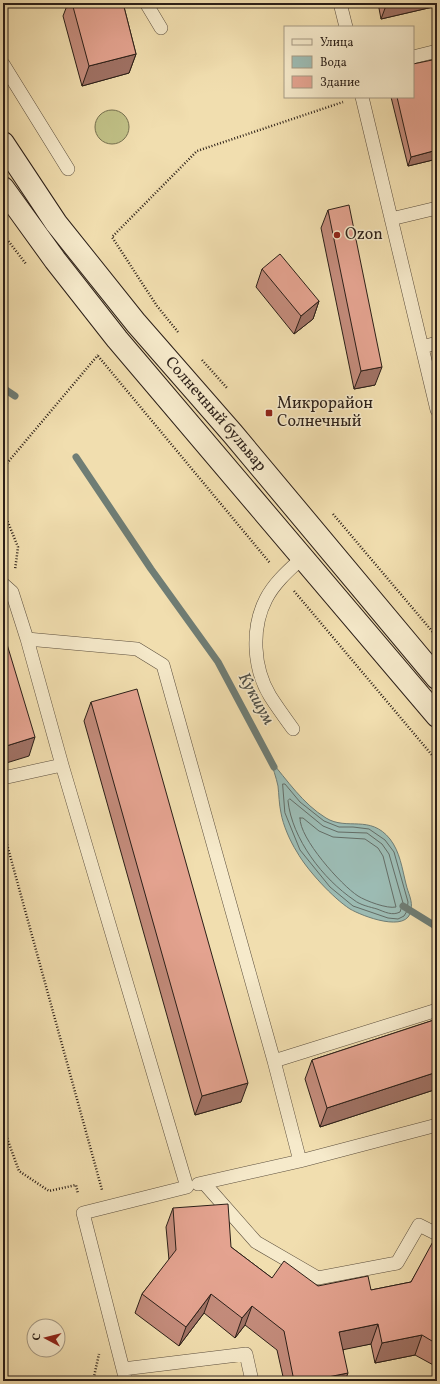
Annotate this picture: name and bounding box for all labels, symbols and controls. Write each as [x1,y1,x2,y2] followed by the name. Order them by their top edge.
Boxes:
[284,26,414,98] legend
[320,35,353,51] text: Улица
[320,55,347,71] text: Вода
[320,75,360,91] text: Здание
[345,224,383,246] place label: Ozon
[332,230,342,240] marker: Ozon
[159,352,271,477] street label: Солнечный бульвар
[277,393,373,433] place label: Микрорайон Солнечный
[264,408,274,418] marker: Микрорайон Солнечный
[232,668,280,730] water label: Кукшум
[26,1318,66,1358] north arrow
[30,1333,45,1341] text: С

